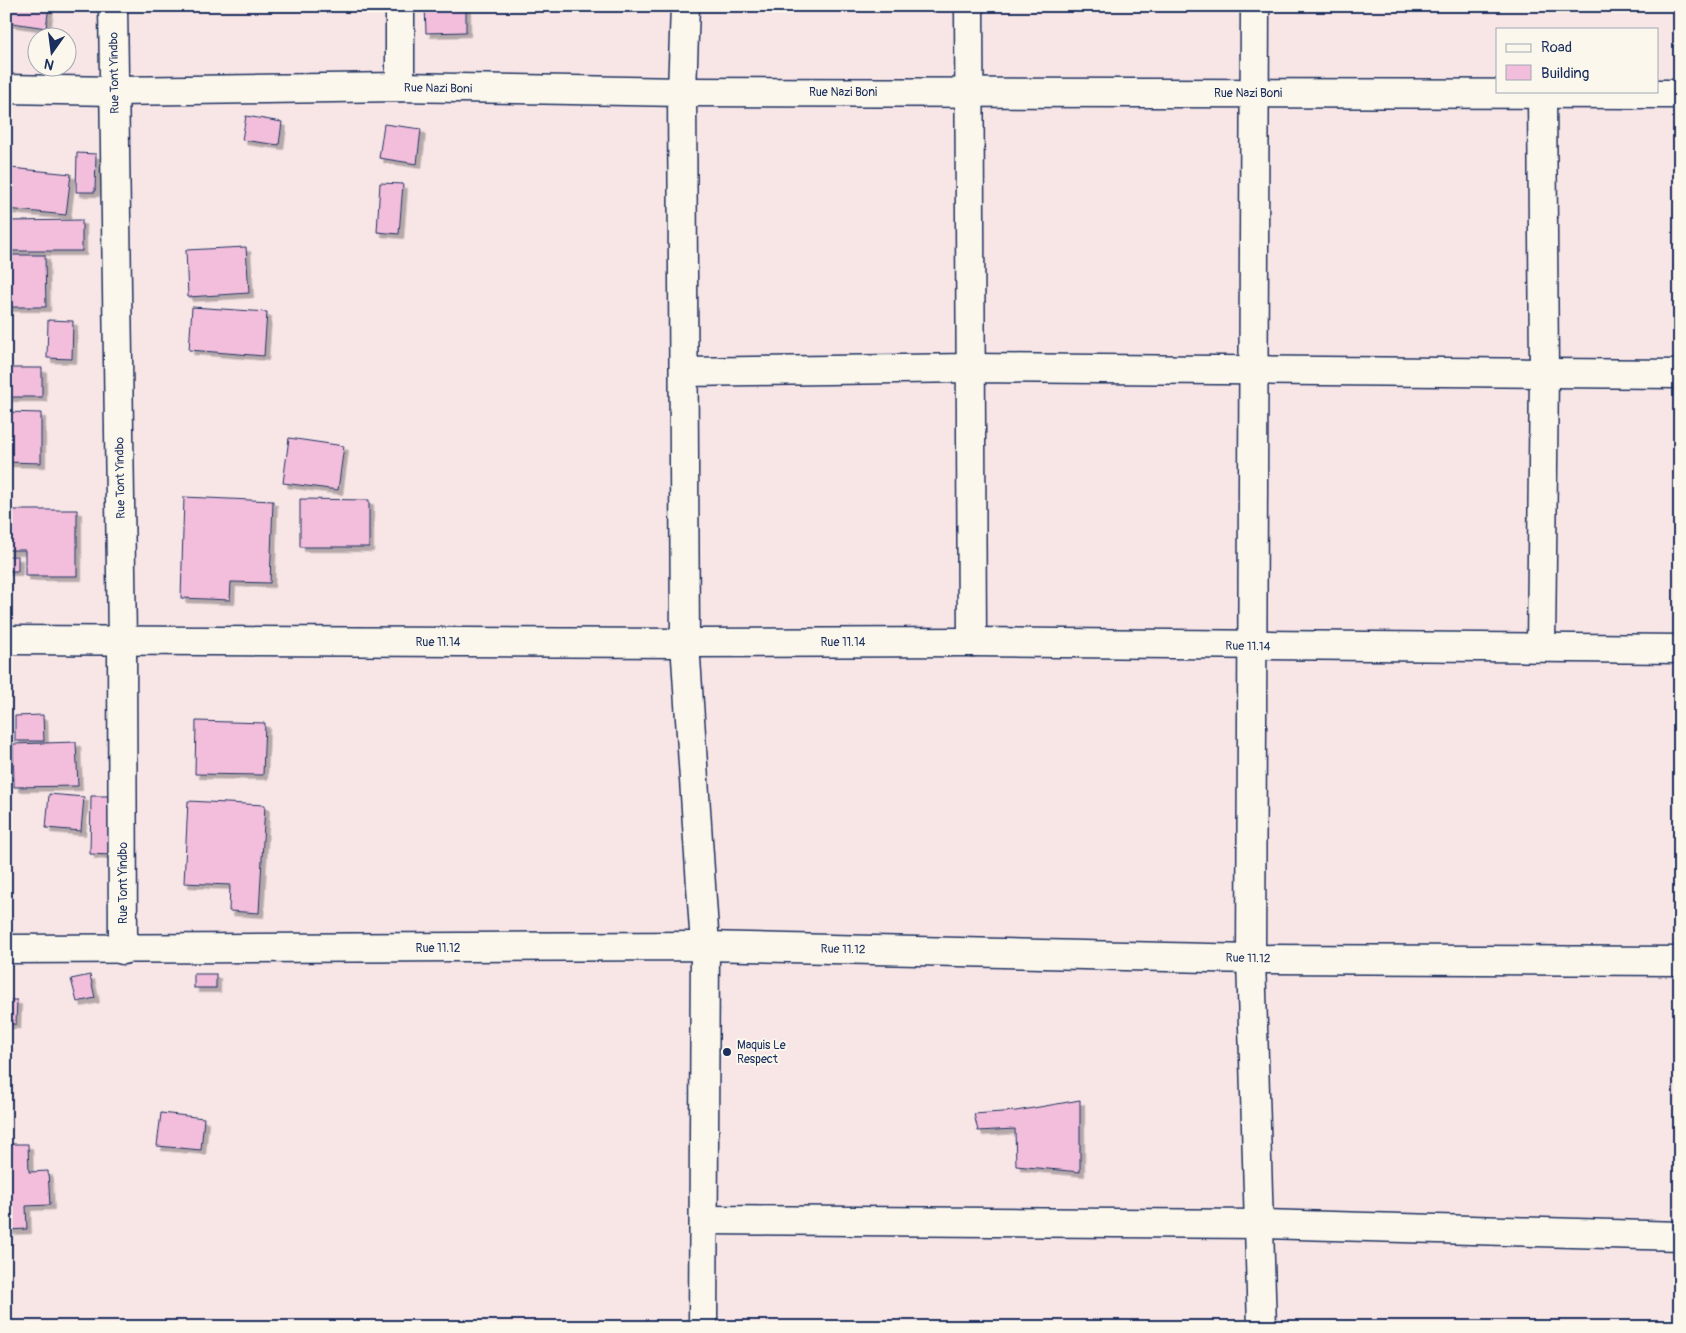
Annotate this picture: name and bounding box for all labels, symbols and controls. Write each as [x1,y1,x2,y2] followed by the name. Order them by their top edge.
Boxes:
[28,28,78,78] north arrow
[1496,28,1658,92] legend
[106,31,123,114] street label: Rue Tont Yindbo
[1541,38,1572,57] text: Road
[42,55,56,74] text: N
[1541,64,1589,83] text: Building
[404,80,472,97] street label: Rue Nazi Boni
[809,85,877,100] street label: Rue Nazi Boni
[1214,86,1282,101] street label: Rue Nazi Boni
[112,436,129,519] street label: Rue Tont Yindbo
[415,635,461,650] street label: Rue 11.14
[820,635,866,650] street label: Rue 11.14
[1225,639,1271,654] street label: Rue 11.14
[116,842,131,924] street label: Rue Tont Yindbo
[416,941,461,956] street label: Rue 11.12
[820,942,866,957] street label: Rue 11.12
[1225,951,1271,966] street label: Rue 11.12
[737,1038,786,1067] place label: Maquis Le Respect
[721,1046,733,1058] marker: Maquis Le Respect

